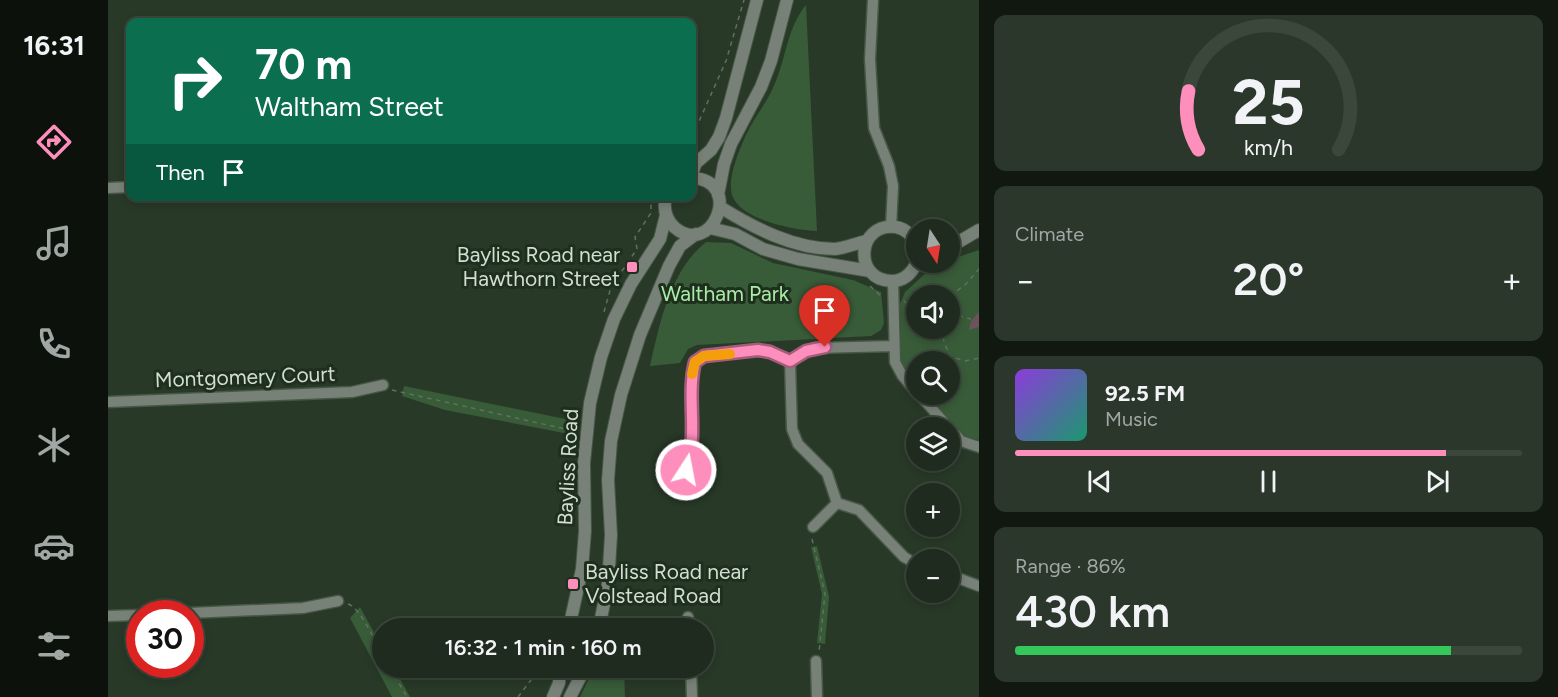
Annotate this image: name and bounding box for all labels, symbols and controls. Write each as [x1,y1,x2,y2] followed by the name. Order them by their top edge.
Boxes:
[23,29,85,62] text: 16:31
[255,39,352,90] text: 70 m
[156,42,234,120] icon: right
[1232,65,1305,140] text: 25
[255,90,444,123] text: Waltham Street
[33,121,75,163] icon: directions
[1244,135,1293,160] text: km/h
[217,156,250,189] icon: arrive
[156,159,205,186] text: Then
[906,219,960,273] north arrow
[906,219,960,603] map controls
[33,222,75,264] icon: music
[1015,222,1084,246] text: Climate
[457,242,620,291] place label: Bayliss Road near Hawthorn Street
[1233,252,1304,306] text: 20°
[625,260,639,274] marker: Bayliss Road near Hawthorn Street
[1015,261,1036,300] text: −
[1501,261,1522,300] text: +
[661,281,790,306] park label: Waltham Park
[799,285,850,347] pin
[906,285,960,339] button: sound
[808,294,841,327] icon: arrive
[33,323,75,365] icon: phone
[906,351,960,405] button: search
[154,361,336,392] street label: Montgomery Court
[1105,380,1185,407] text: 92.5 FM
[1105,407,1158,431] text: Music
[552,408,583,526] street label: Bayliss Road
[906,417,960,471] button: layers
[33,424,75,466] icon: climate
[654,438,718,502] position arrow
[1083,465,1116,498] icon: previous
[1252,465,1285,498] icon: pause
[1421,465,1454,498] icon: next
[906,483,960,537] button: +
[33,525,75,567] icon: car
[906,549,960,603] button: −
[1015,554,1126,578] text: Range · 86%
[585,559,748,608] place label: Bayliss Road near Volstead Road
[566,577,580,591] marker: Bayliss Road near Volstead Road
[1015,584,1170,638] text: 430 km
[126,600,204,678] speed limit sign: 30
[33,625,75,667] icon: filters
[444,634,642,661] text: 16:32 · 1 min · 160 m

